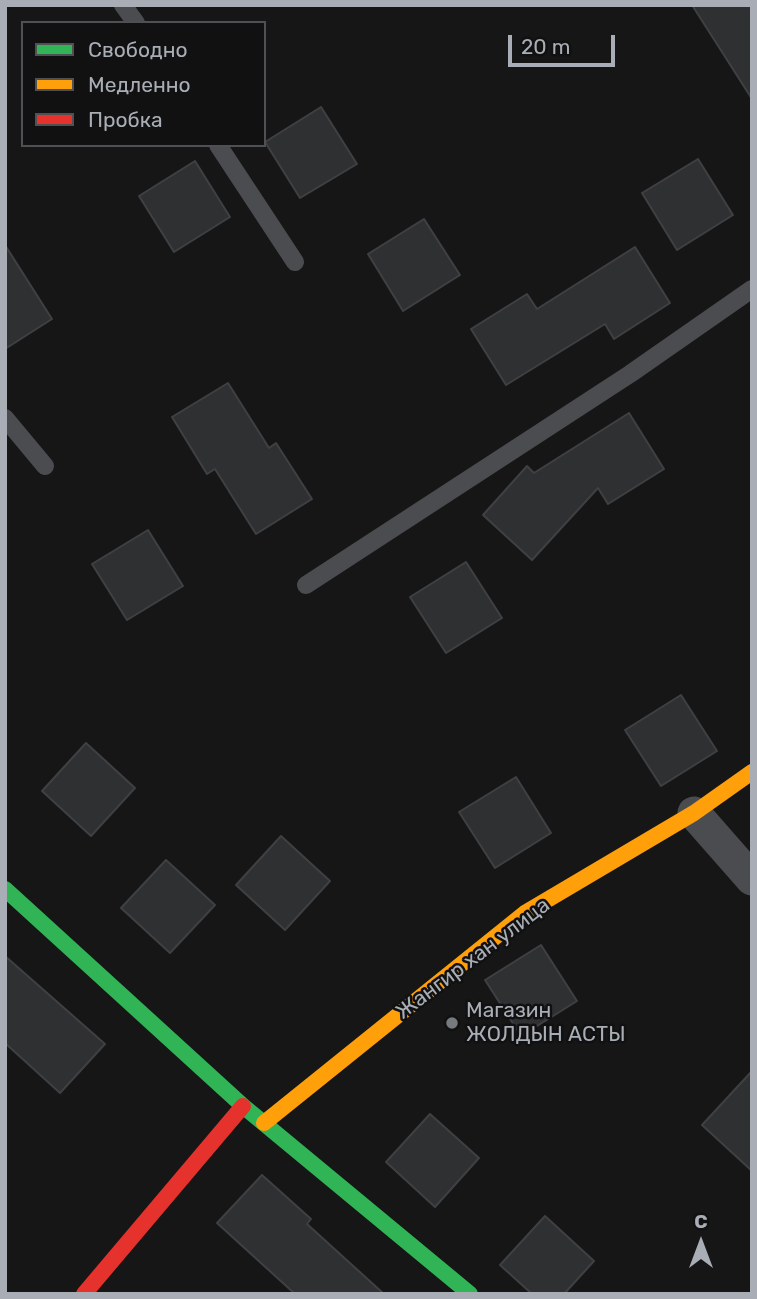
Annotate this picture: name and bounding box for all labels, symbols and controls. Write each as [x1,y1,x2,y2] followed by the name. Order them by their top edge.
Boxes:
[21,21,266,147] legend
[512,21,619,65] scale bar
[521,34,570,59] text: 20 m
[88,37,188,62] text: Свободно
[88,72,191,97] text: Медленно
[88,107,163,132] text: Пробка
[391,893,555,1025] street label: Жангир хан улица
[466,998,625,1048] place label: Магазин ЖОЛДЫН АСТЫ
[444,1015,460,1031] marker: Магазин ЖОЛДЫН АСТЫ
[666,1208,736,1278] north arrow
[694,1210,708,1233] text: С

